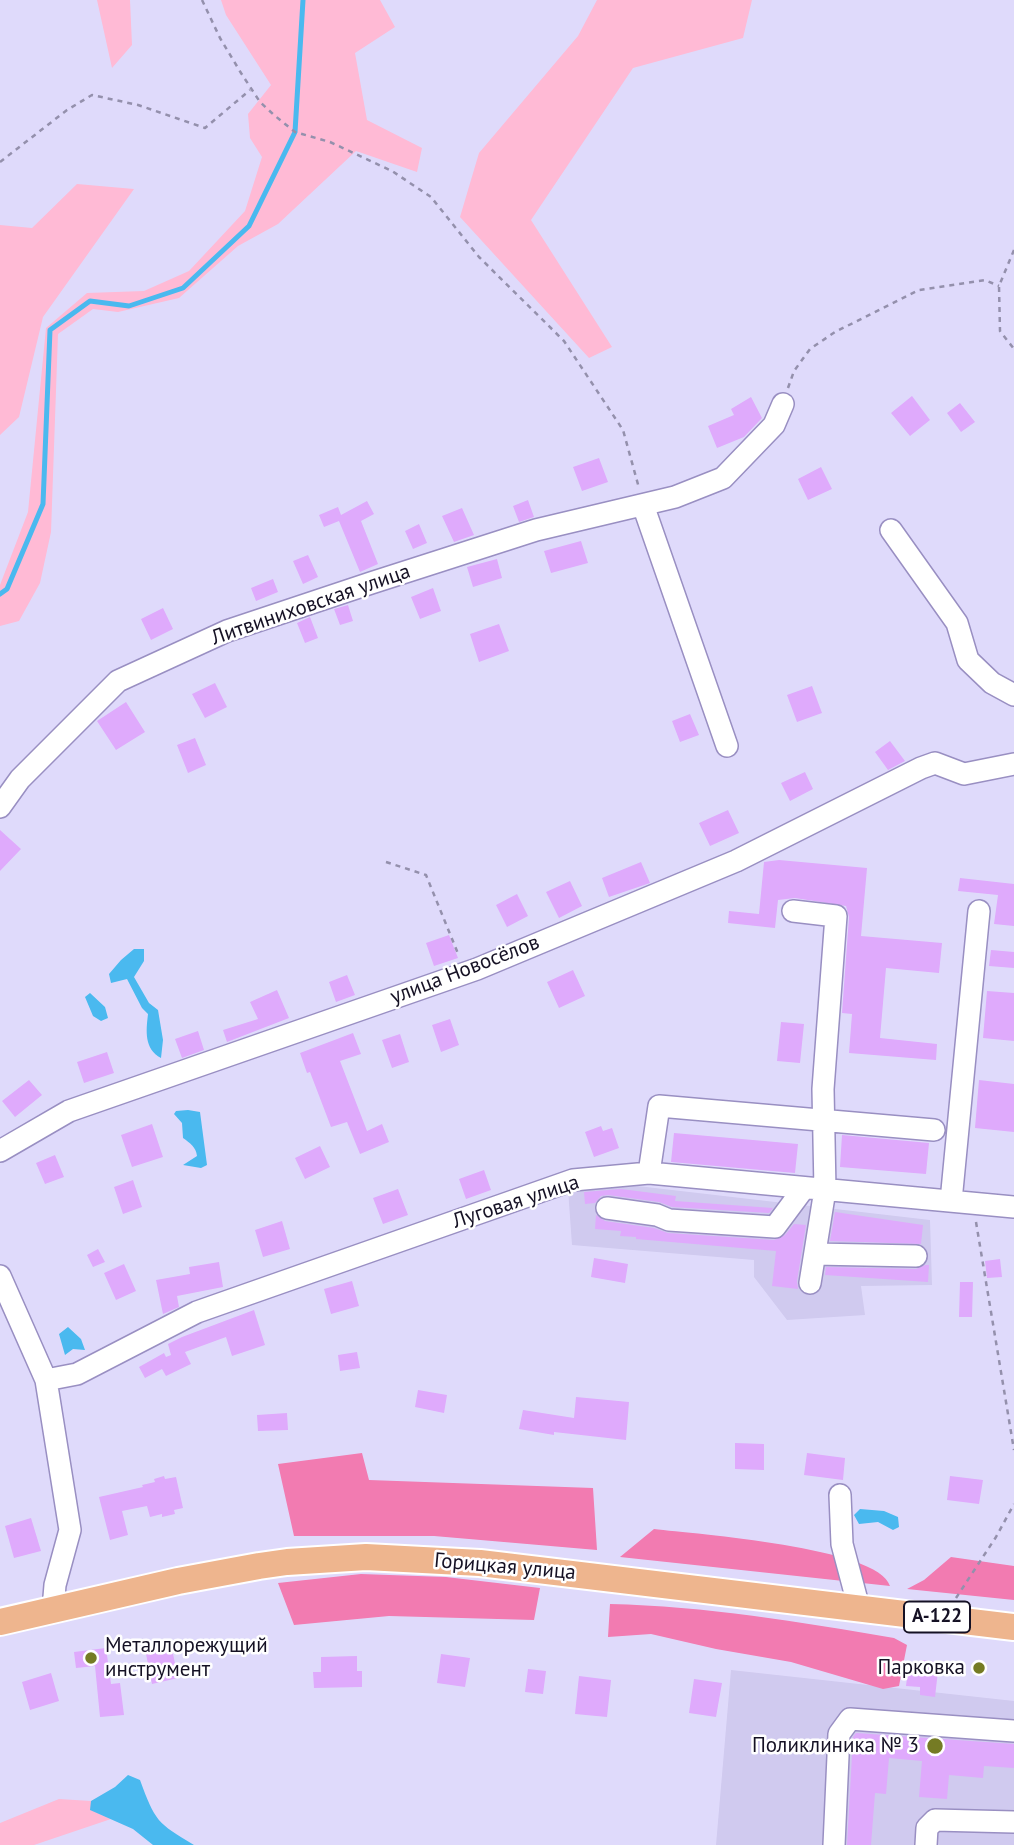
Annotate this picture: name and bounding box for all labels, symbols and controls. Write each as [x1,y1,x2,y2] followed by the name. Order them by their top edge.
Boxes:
[208,559,414,651] street label: Литвиниховская улица
[387,930,543,1010] street label: улица Новосёлов
[450,1170,582,1234] street label: Луговая улица
[433,1548,577,1586] street label: Горицкая улица
[904,1602,970,1632] road number: А-122
[105,1633,268,1683] place label: Металлорежущий инструмент
[83,1650,99,1666] marker: Металлорежущий инструмент
[877,1655,965,1681] place label: Парковка
[971,1660,987,1676] marker: Парковка
[752,1733,919,1759] place label: Поликлиника № 3
[925,1736,945,1756] marker: Поликлиника № 3

